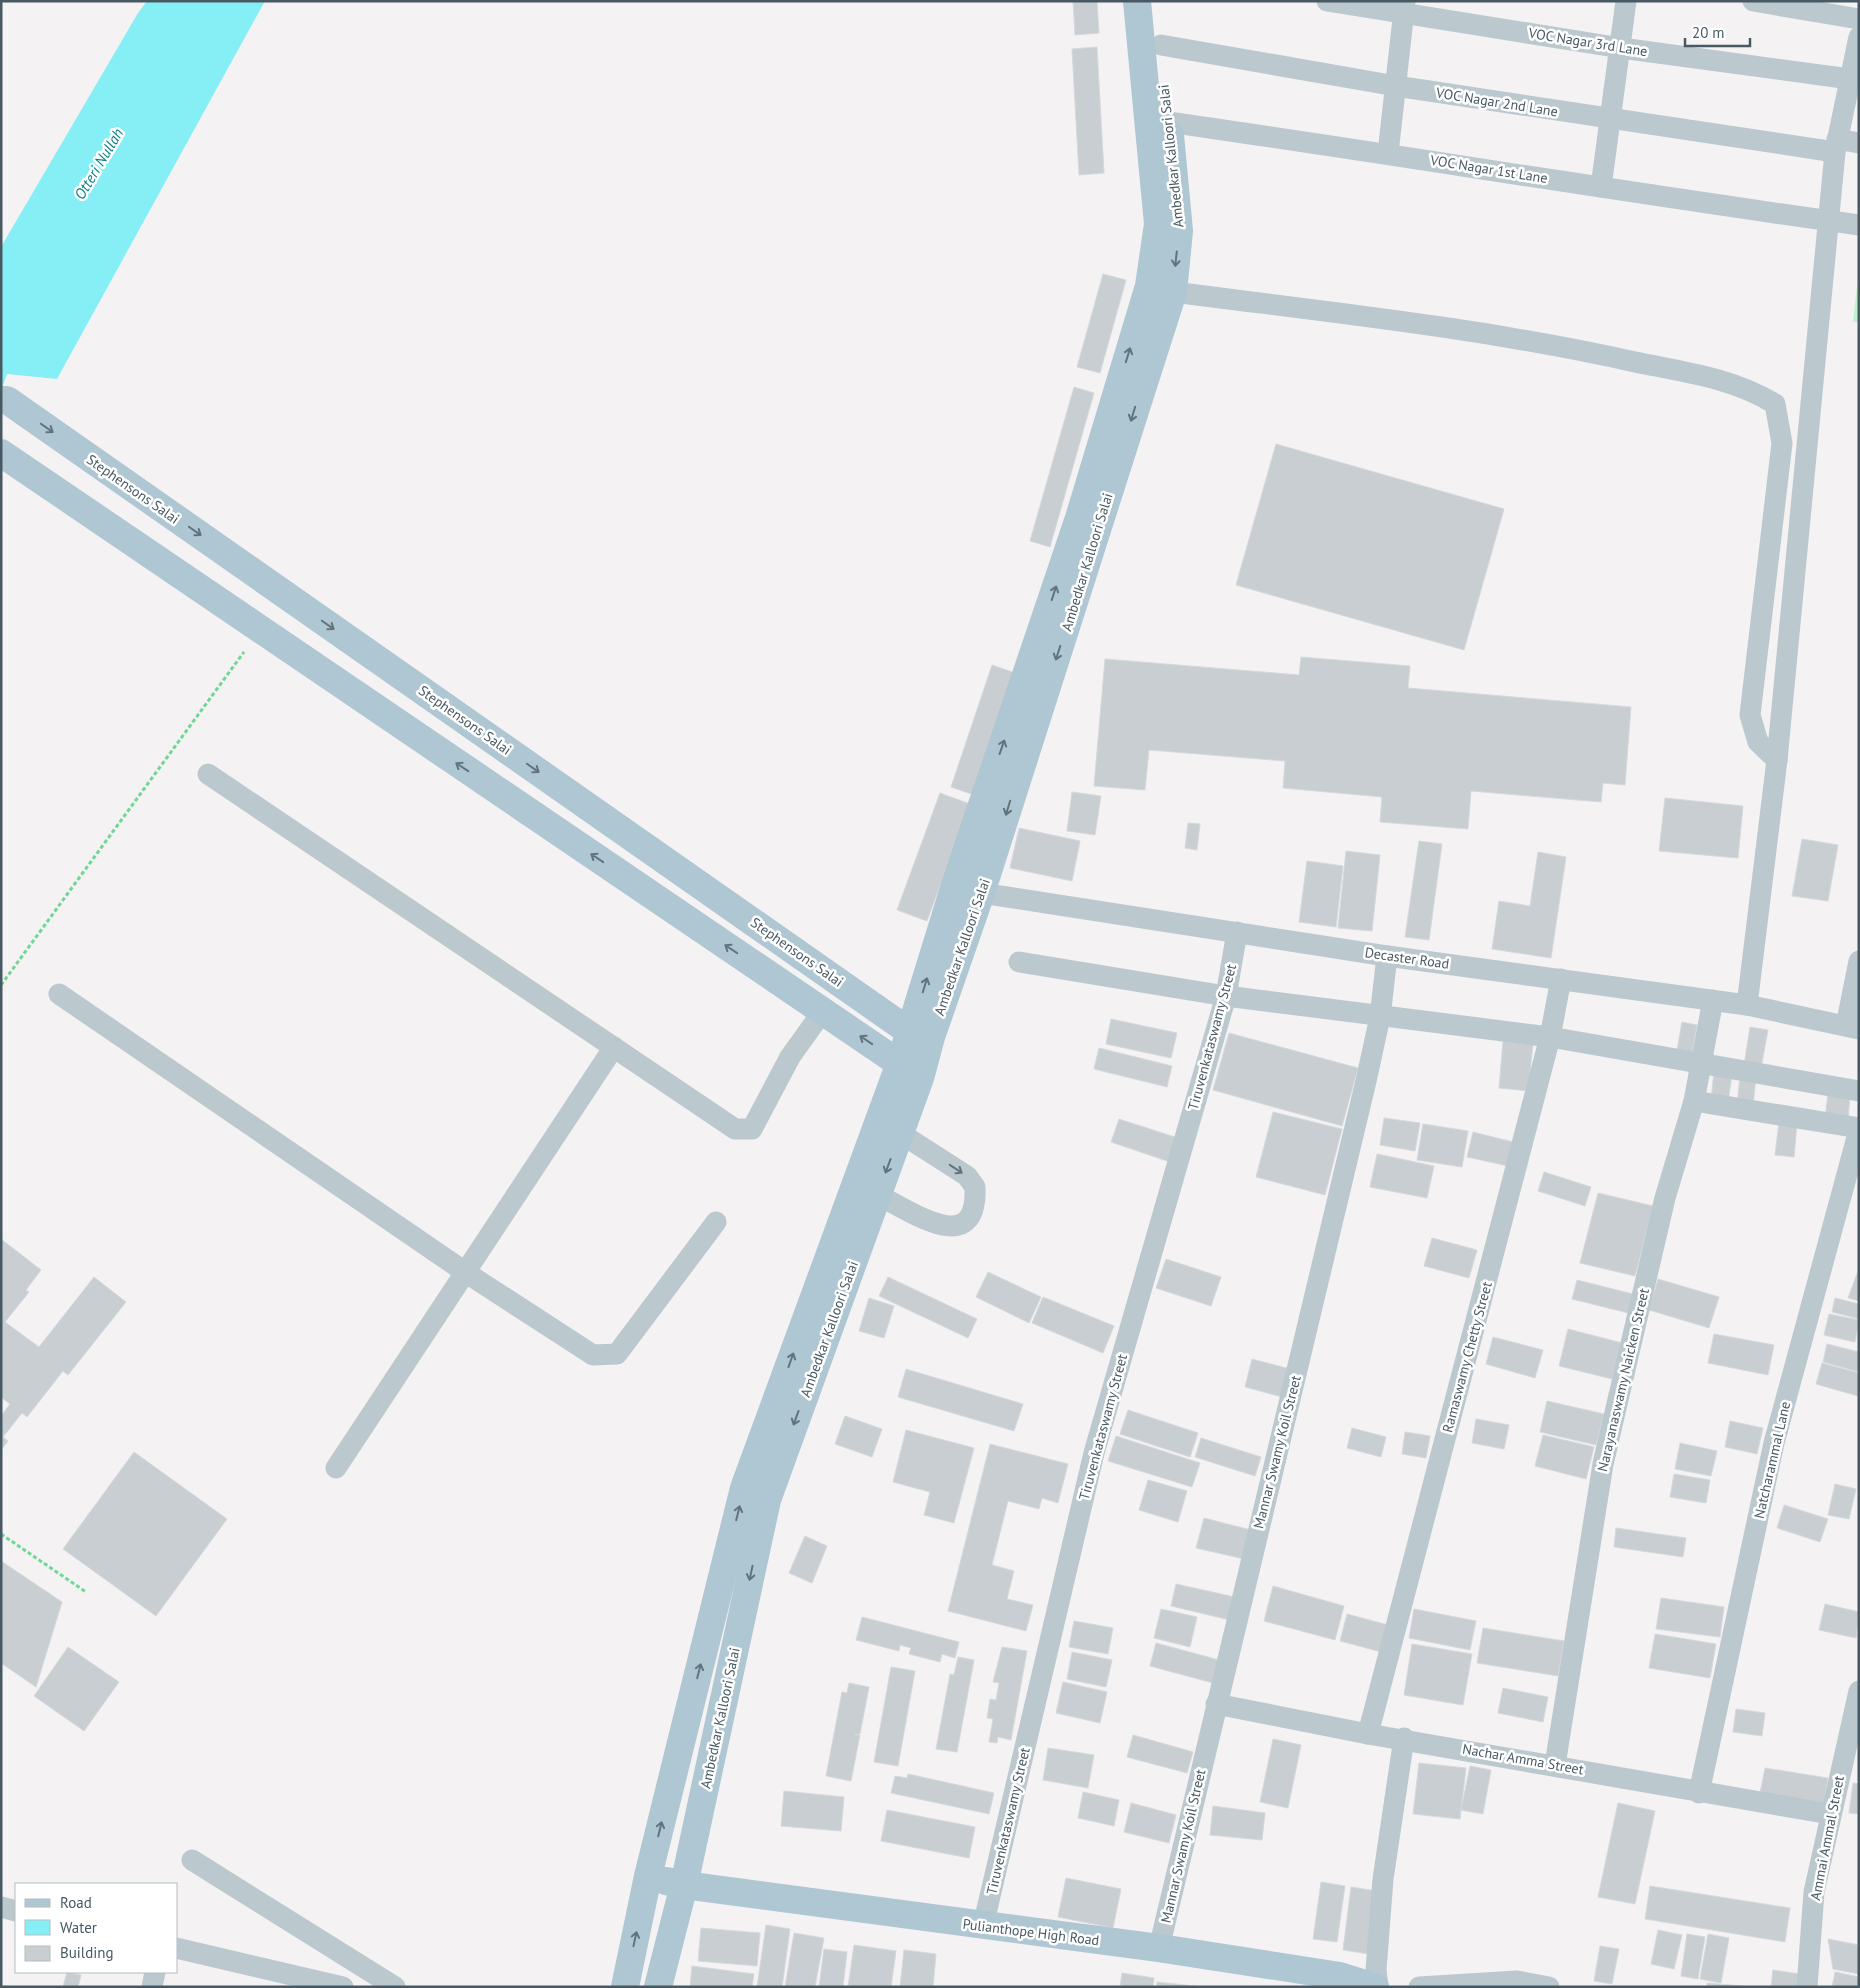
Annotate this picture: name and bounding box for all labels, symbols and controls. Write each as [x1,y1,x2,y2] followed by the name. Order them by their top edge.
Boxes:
[1685,15,1750,47] scale bar
[1692,23,1725,42] text: 20 m
[1526,24,1649,60] street label: VOC Nagar 3rd Lane
[1434,83,1559,121] street label: VOC Nagar 2nd Lane
[1155,84,1187,228] street label: Ambedkar Kalloori Salai
[70,125,127,203] water label: Otteri Nullah
[1428,151,1549,187] street label: VOC Nagar 1st Lane
[1171,250,1181,266] one-way arrow
[1124,347,1134,363] one-way arrow
[1127,406,1137,422] one-way arrow
[40,423,54,433] one-way arrow
[83,450,183,528] street label: Stephensons Salai
[1057,491,1117,633] street label: Ambedkar Kalloori Salai
[188,526,201,537] one-way arrow
[1049,585,1059,601] one-way arrow
[321,620,335,630] one-way arrow
[1053,645,1062,660] one-way arrow
[415,681,515,759] street label: Stephensons Salai
[998,740,1007,756] one-way arrow
[456,761,470,771] one-way arrow
[526,763,540,773] one-way arrow
[1003,799,1012,815] one-way arrow
[590,853,604,863] one-way arrow
[930,876,994,1018] street label: Ambedkar Kalloori Salai
[747,913,847,991] street label: Stephensons Salai
[1364,943,1450,973] street label: Decaster Road
[725,944,739,954] one-way arrow
[1184,962,1240,1112] street label: Tiruvenkataswamy Street
[920,977,930,993] one-way arrow
[859,1035,873,1045] one-way arrow
[883,1158,892,1174] one-way arrow
[949,1164,963,1175] one-way arrow
[796,1258,862,1400] street label: Ambedkar Kalloori Salai
[1438,1279,1496,1434] street label: Ramaswamy Chetty Street
[1593,1286,1653,1473] street label: Narayanaswamy Naicken Street
[1075,1352,1131,1502] street label: Tiruvenkataswamy Street
[787,1353,796,1368] one-way arrow
[1249,1373,1305,1530] street label: Mannar Swamy Koil Street
[1750,1400,1794,1520] street label: Natcharammal Lane
[791,1410,800,1425] one-way arrow
[734,1506,743,1522] one-way arrow
[746,1565,755,1581] one-way arrow
[696,1646,744,1790] street label: Ambedkar Kalloori Salai
[695,1664,704,1680] one-way arrow
[1461,1739,1585,1779] street label: Nachar Amma Street
[982,1745,1034,1896] street label: Tiruvenkataswamy Street
[1157,1767,1210,1925] street label: Mannar Swamy Koil Street
[1806,1774,1848,1902] street label: Ammai Ammal Street
[656,1821,665,1837] one-way arrow
[15,1883,178,1973] legend
[60,1893,92,1912] text: Road
[962,1915,1100,1949] street label: Pulianthope High Road
[60,1918,97,1937] text: Water
[631,1931,640,1947] one-way arrow
[60,1943,114,1962] text: Building

